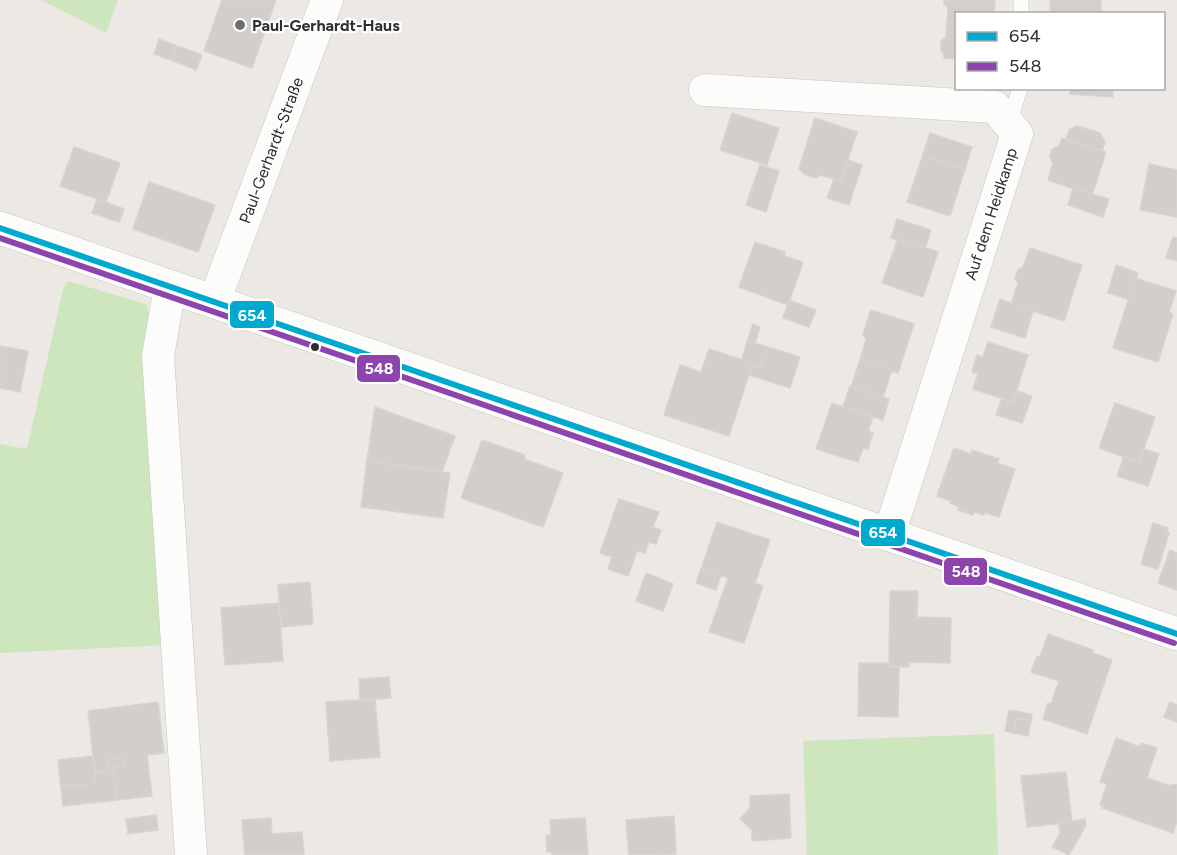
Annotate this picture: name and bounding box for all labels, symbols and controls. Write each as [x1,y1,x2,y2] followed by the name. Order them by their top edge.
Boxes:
[955,12,1165,90] legend
[252,16,400,35] place label: Paul-Gerhardt-Haus
[233,18,247,32] marker: Paul-Gerhardt-Haus
[1009,25,1041,47] text: 654
[1009,55,1042,77] text: 548
[235,74,307,226] street label: Paul-Gerhardt-Straße
[961,145,1021,283] street label: Auf dem Heidkamp
[229,300,275,329] line badge: 654
[238,306,266,325] text: 654
[309,341,321,353] unlabelled marker
[356,354,401,383] line badge: 548
[364,359,394,378] text: 548
[860,518,906,547] line badge: 654
[869,523,897,542] text: 654
[943,557,988,586] line badge: 548
[951,562,981,581] text: 548

